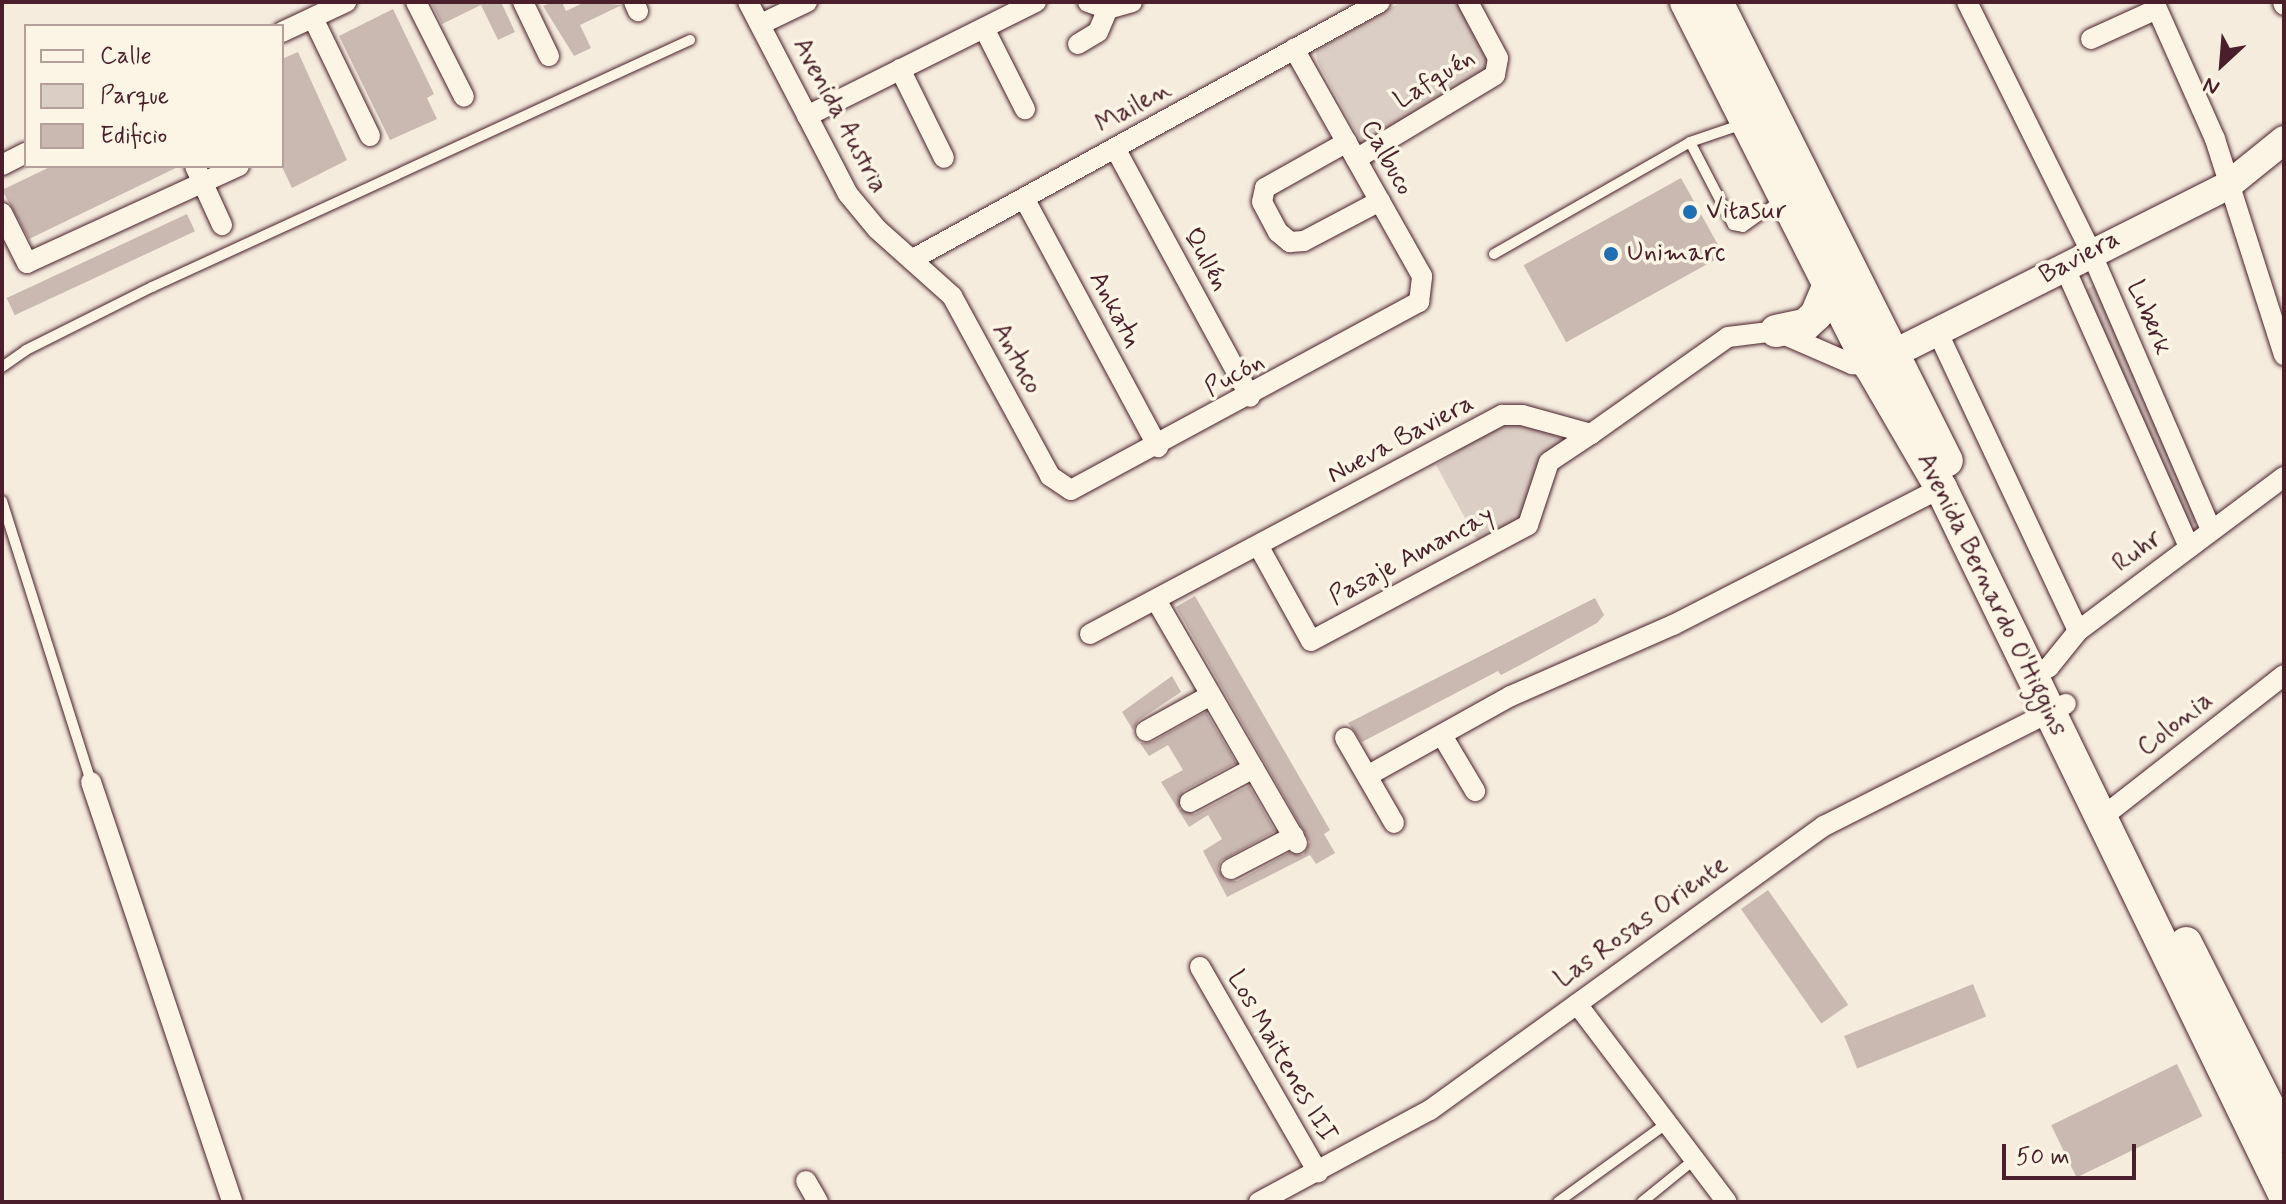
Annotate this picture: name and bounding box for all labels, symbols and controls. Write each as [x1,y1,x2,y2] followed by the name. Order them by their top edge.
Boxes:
[24,24,284,168] legend
[2182,24,2262,104] north arrow
[786,35,892,197] street label: Avenida Austria
[100,41,152,72] text: Calle
[1389,43,1481,117] street label: Lafquén
[2199,70,2224,101] text: N
[1091,75,1177,141] street label: Mailen
[100,81,169,112] text: Parque
[1353,115,1419,201] street label: Calbuco
[100,121,167,152] text: Edificio
[1706,196,1787,228] place label: Vitasur
[1681,203,1699,221] marker: Vitasur
[1175,223,1235,297] street label: Qullén
[2035,224,2125,292] street label: Baviera
[1627,238,1726,270] place label: Unimarc
[1602,245,1620,263] marker: Unimarc
[1081,267,1147,353] street label: Ankatu
[2118,276,2178,360] street label: Luberk
[984,318,1048,400] street label: Antuco
[1200,347,1270,405] street label: Pucón
[1322,388,1480,492] street label: Nueva Baviera
[1909,449,2073,741] street label: Avenida Bernardo O'Higgins
[1324,501,1500,613] street label: Pasaje Amancay
[2107,524,2169,580] street label: Ruhr
[2132,686,2220,764] street label: Colonia
[1551,851,1733,995] street label: Las Rosas Oriente
[1218,964,1344,1150] street label: Los Maitenes III
[2006,1128,2140,1178] scale bar
[2016,1142,2070,1173] text: 50 m

